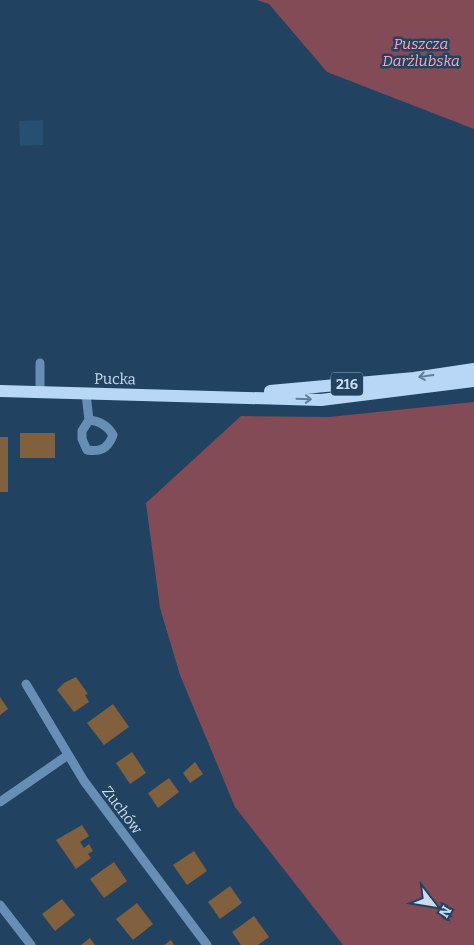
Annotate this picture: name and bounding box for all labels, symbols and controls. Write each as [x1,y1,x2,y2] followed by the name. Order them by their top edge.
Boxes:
[382,35,460,70] park label: Puszcza Darżlubska
[94,370,136,388] street label: Pucka
[418,371,434,381] one-way arrow
[331,372,363,396] road number: 216
[296,394,312,404] one-way arrow
[98,782,146,838] street label: Zuchów
[409,880,459,930] north arrow
[435,902,455,921] text: N

